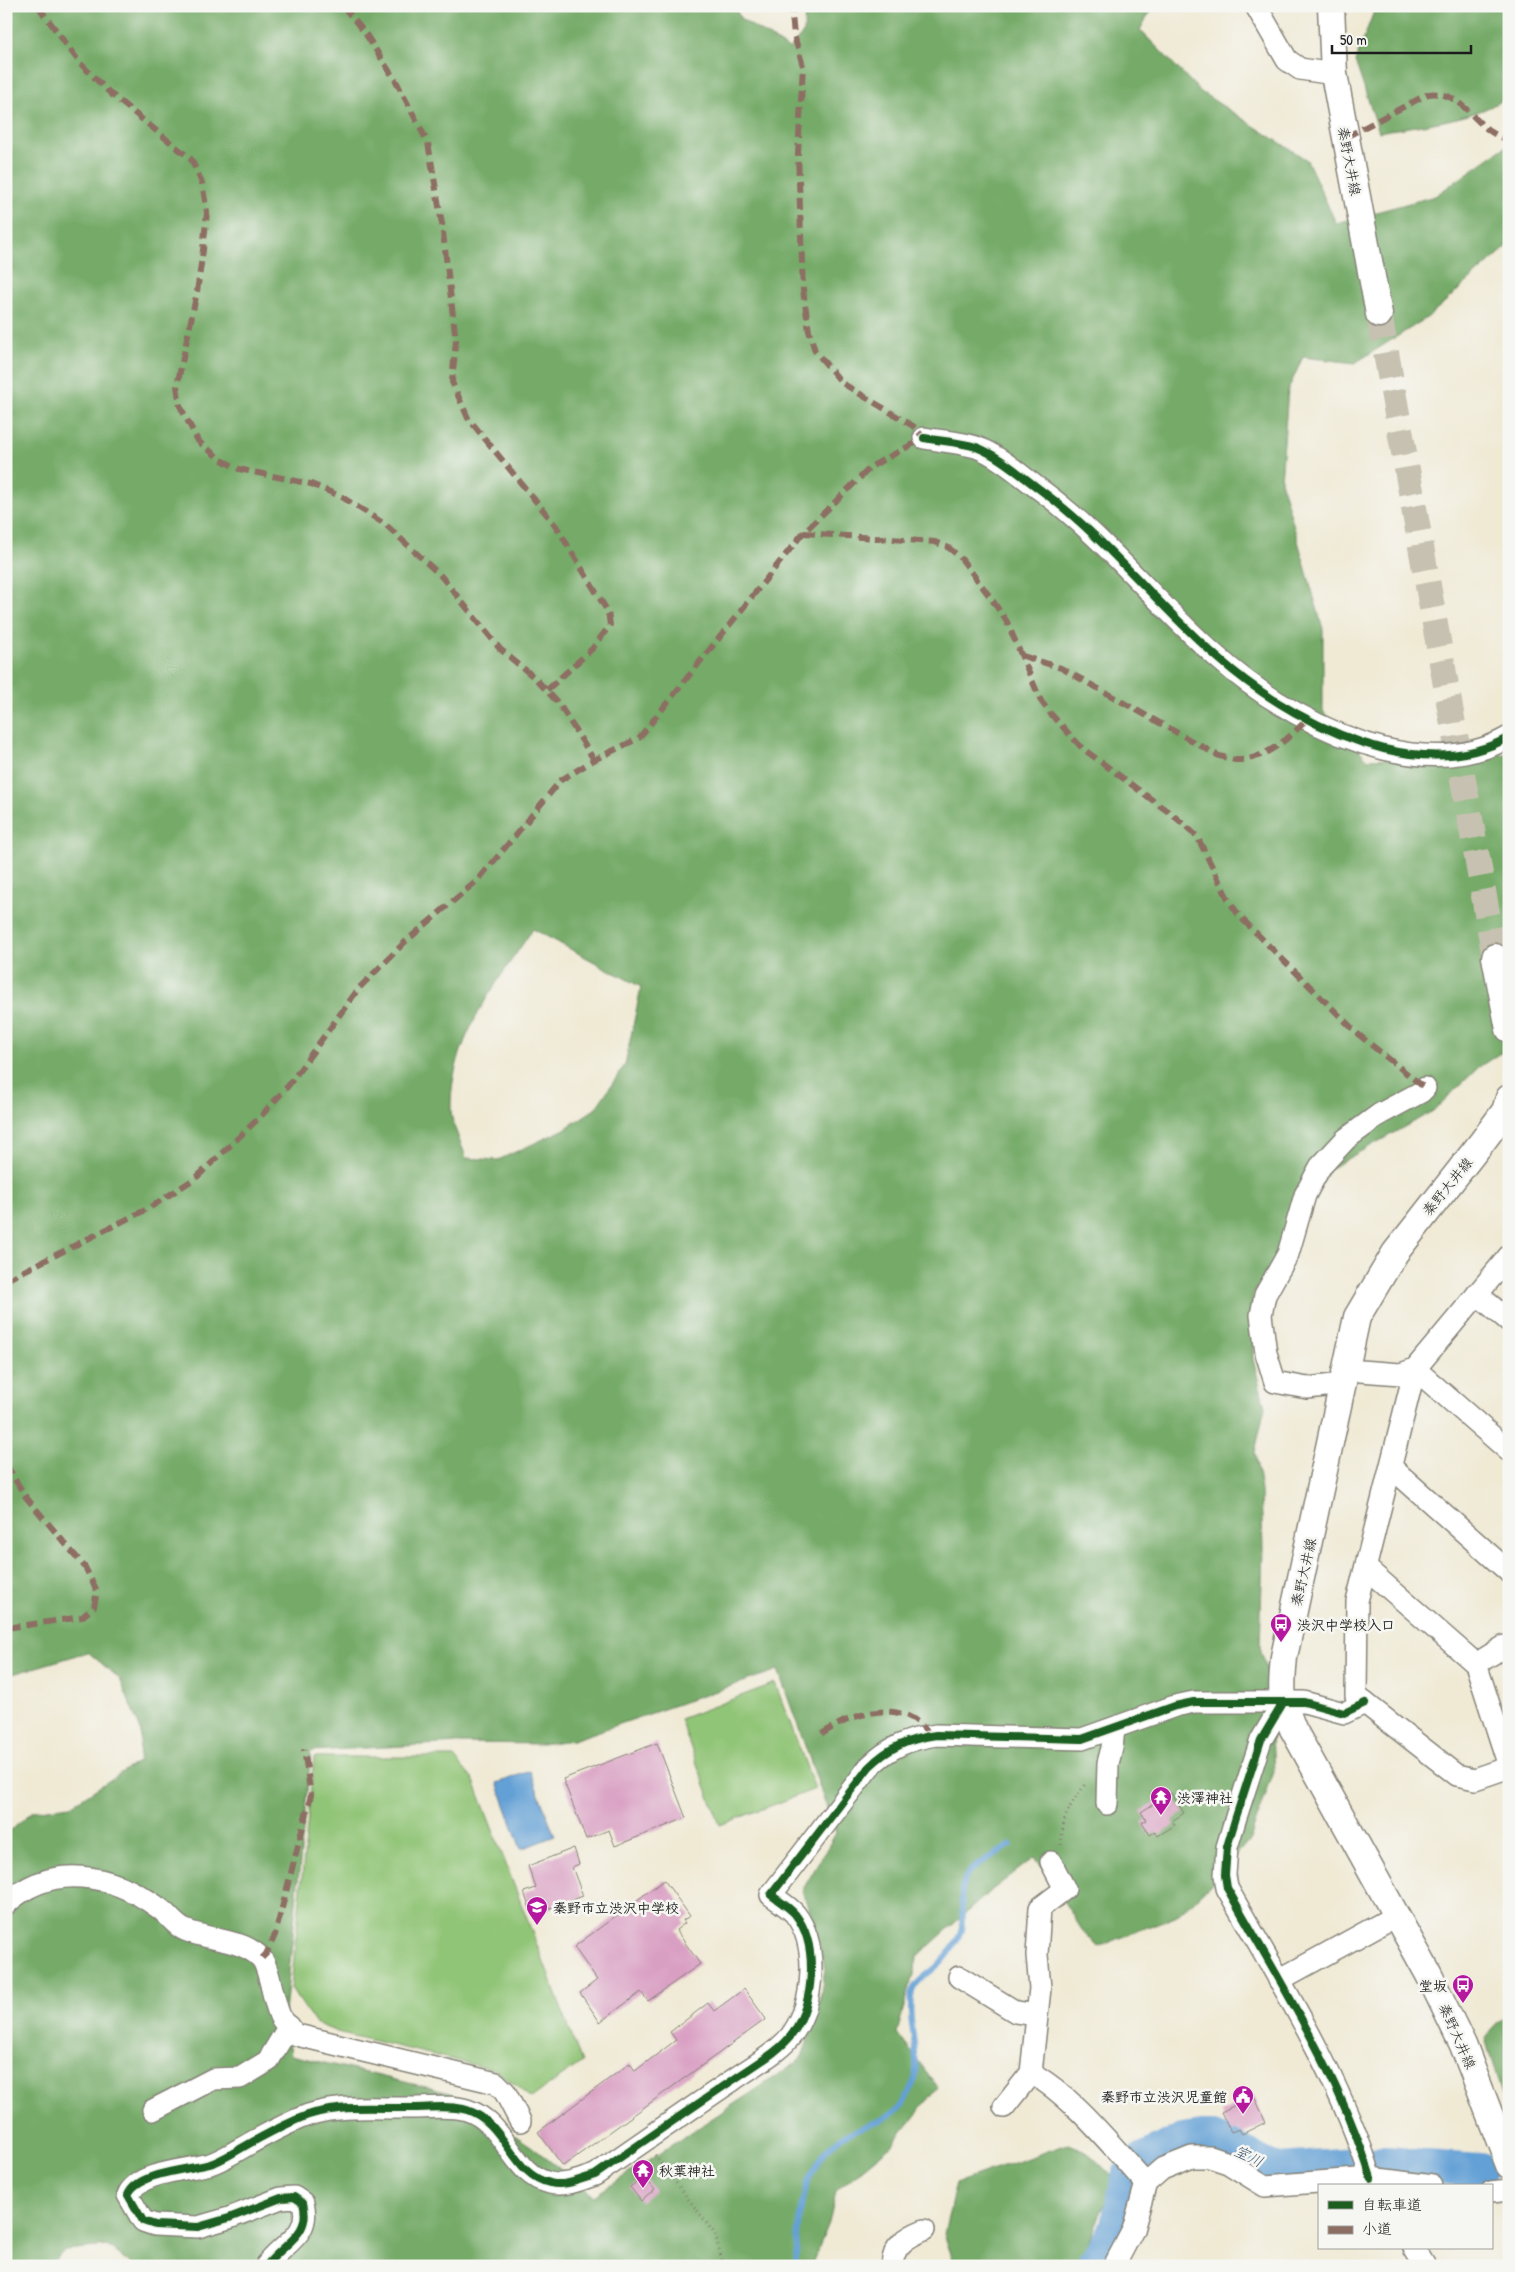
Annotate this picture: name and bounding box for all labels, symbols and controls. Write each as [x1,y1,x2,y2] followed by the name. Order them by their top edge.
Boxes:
[1332,22,1471,54] scale bar
[1340,29,1367,50] text: 50 m
[1334,125,1366,197] street label: 秦野大井線
[1418,1153,1476,1219] street label: 秦野大井線
[1286,1536,1320,1608] street label: 秦野大井線
[1269,1612,1293,1643] bus stop icon: 渋沢中学校入口
[1297,1615,1395,1634] place label: 渋沢中学校入口
[1149,1785,1173,1816] temple icon: 渋澤神社
[1177,1788,1233,1807] place label: 渋澤神社
[525,1895,549,1926] school or university icon: 秦野市立渋沢中学校
[553,1898,679,1917] place label: 秦野市立渋沢中学校
[1451,1973,1475,2004] bus stop icon: 堂坂
[1419,1976,1447,1995] place label: 堂坂
[1435,2000,1481,2072] street label: 秦野大井線
[1231,2084,1255,2115] public building icon: 秦野市立渋沢児童館
[1101,2087,1227,2106] place label: 秦野市立渋沢児童館
[1231,2140,1267,2172] water label: 室川
[631,2158,655,2189] temple icon: 秋葉神社
[659,2161,715,2180] place label: 秋葉神社
[1318,2184,1492,2250] legend
[1362,2194,1422,2215] text: 自転車道
[1362,2218,1392,2239] text: 小道

